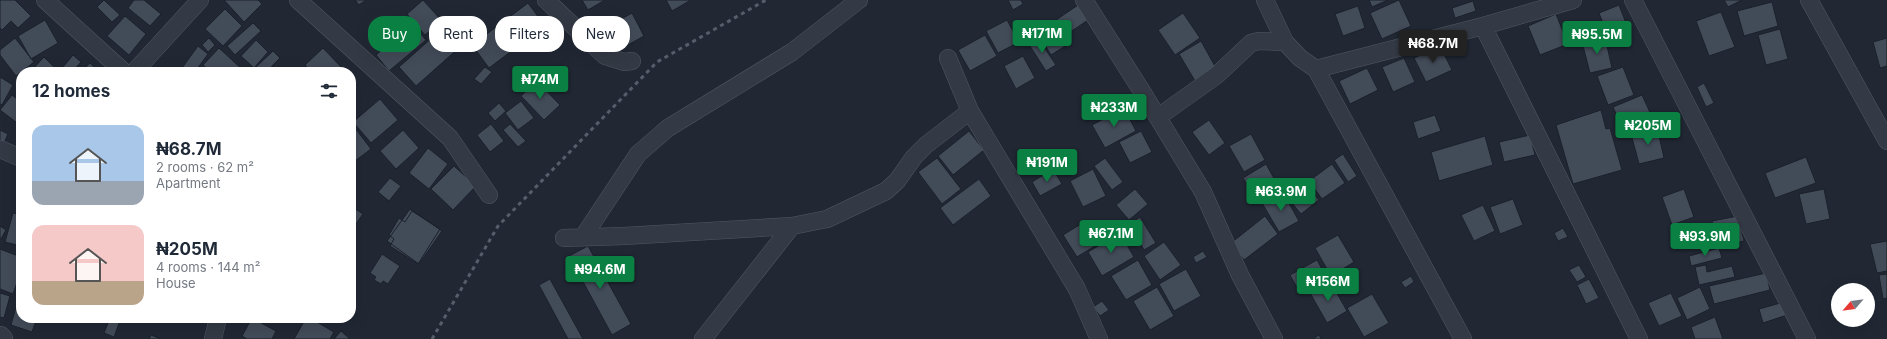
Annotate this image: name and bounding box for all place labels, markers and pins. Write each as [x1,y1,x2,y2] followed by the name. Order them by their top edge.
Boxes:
[1014,20,1070,54] pin: ₦171M
[1564,21,1630,55] pin: ₦95.5M
[1400,30,1466,64] pin: ₦68.7M
[516,66,564,100] pin: ₦74M
[1086,94,1142,128] pin: ₦233M
[1620,112,1676,146] pin: ₦205M
[1019,149,1075,183] pin: ₦191M
[1248,178,1314,212] pin: ₦63.9M
[1078,220,1144,254] pin: ₦67.1M
[1672,223,1738,257] pin: ₦93.9M
[567,256,633,290] pin: ₦94.6M
[1300,268,1356,302] pin: ₦156M

